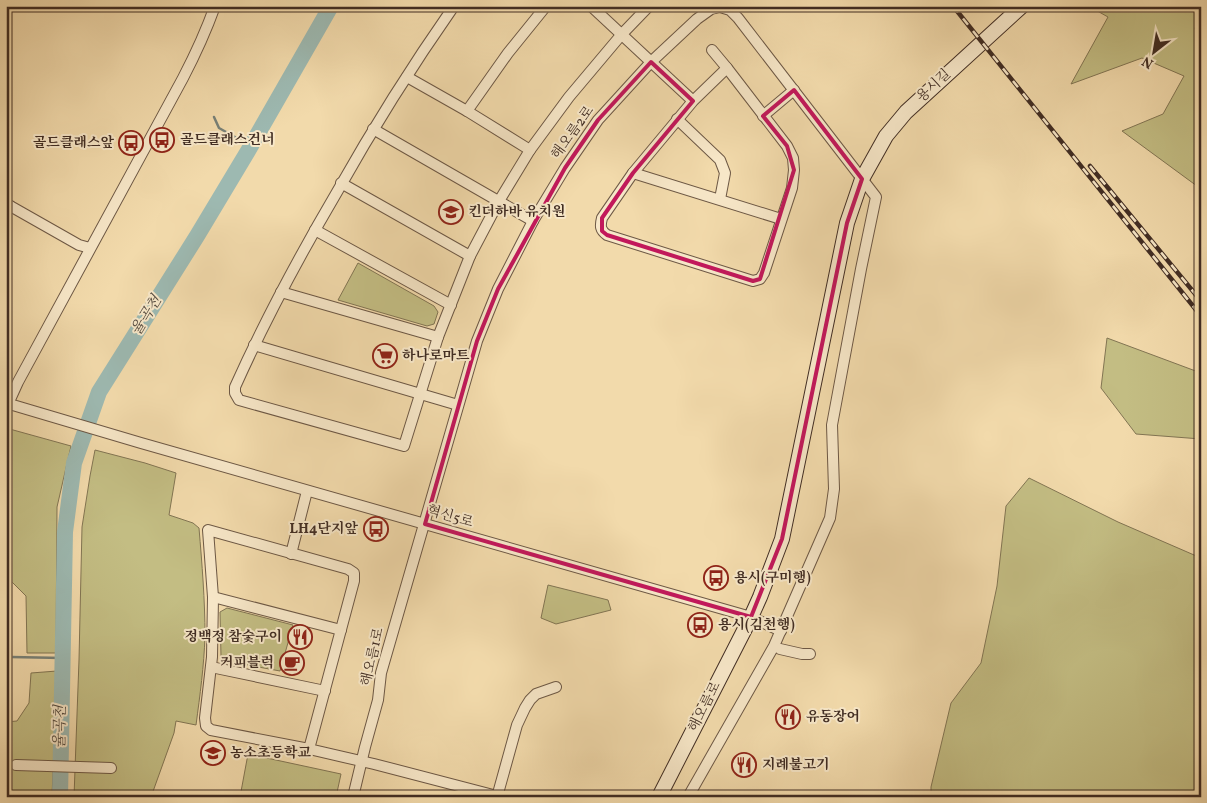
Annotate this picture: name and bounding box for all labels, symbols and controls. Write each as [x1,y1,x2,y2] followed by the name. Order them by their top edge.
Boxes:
[1130,28,1180,78] north arrow
[1139,51,1157,73] text: N
[913,65,955,107] street label: 용시길
[547,102,599,164] street label: 해오름2로
[149,127,175,153] bus stop icon: 골드클래스건너
[118,130,144,156] bus stop icon: 골드클래스앞
[180,131,275,150] place label: 골드클래스건너
[33,134,114,153] place label: 골드클래스앞
[438,199,464,225] school or university icon: 킨더하바 유치원
[468,203,565,222] place label: 킨더하바 유치원
[127,291,168,340] water label: 율곡천
[372,343,398,369] supermarket icon: 하나로마트
[402,347,470,366] place label: 하나로마트
[425,501,476,533] street label: 혁신5로
[363,516,389,542] bus stop icon: LH4단지앞
[290,520,358,539] place label: LH4단지앞
[703,565,729,591] bus stop icon: 용시(구미행)
[734,569,811,588] place label: 용시(구미행)
[687,612,713,638] bus stop icon: 용시(김천행)
[718,616,795,635] place label: 용시(김천행)
[287,624,313,650] restaurant icon: 정백정 참숯구이
[357,625,389,688] street label: 해오름1로
[185,628,282,647] place label: 정백정 참숯구이
[279,650,305,676] cafe icon: 커피블럭
[220,654,274,673] place label: 커피블럭
[684,678,726,735] street label: 해오름로
[50,704,72,749] water label: 율곡천
[775,704,801,730] restaurant icon: 유동장어
[806,708,860,727] place label: 유동장어
[200,740,226,766] school or university icon: 농소초등학교
[230,744,312,763] place label: 농소초등학교
[731,752,757,778] restaurant icon: 지례불고기
[762,756,830,775] place label: 지례불고기

